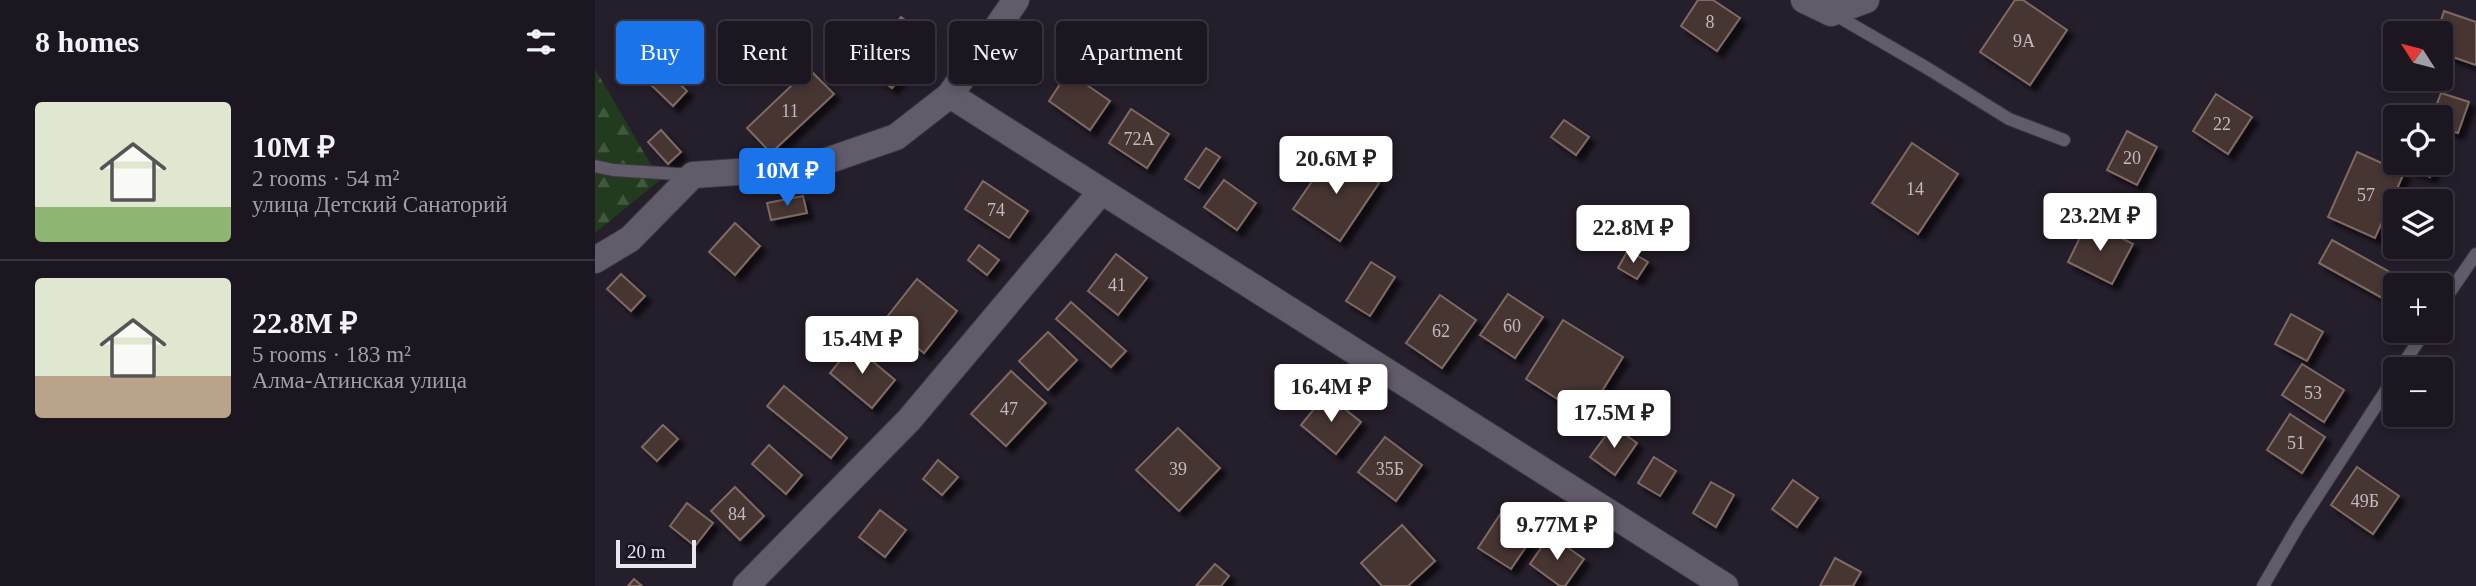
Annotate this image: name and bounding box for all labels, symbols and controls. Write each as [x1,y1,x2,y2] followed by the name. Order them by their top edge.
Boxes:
[1706,12,1715,32] house number: 8
[616,21,704,84] chip: Buy
[718,21,811,84] chip: Rent
[825,21,935,84] chip: Filters
[949,21,1042,84] chip: New
[1056,21,1207,84] chip: Apartment
[2383,21,2453,91] north arrow
[2383,21,2453,427] map controls
[522,23,560,61] icon: filters
[35,25,139,58] text: 8 homes
[2013,31,2035,51] house number: 9А
[781,101,799,121] house number: 11
[2383,105,2453,175] button: locate
[2213,114,2231,134] house number: 22
[1124,129,1155,149] house number: 72А
[91,130,175,214] icon: home
[252,130,335,163] text: 10M ₽
[1271,136,1401,196] pin: 20.6M ₽
[1295,146,1377,171] text: 20.6M ₽
[738,148,836,208] pin: 10M ₽
[2123,148,2141,168] house number: 20
[755,158,819,183] text: 10M ₽
[252,166,399,191] text: 2 rooms · 54 m²
[1906,179,1924,199] house number: 14
[2357,185,2375,205] house number: 57
[2383,189,2453,259] button: layers
[252,192,508,217] text: улица Детский Санаторий
[2035,194,2165,253] pin: 23.2M ₽
[987,200,1005,220] house number: 74
[2059,203,2141,228] text: 23.2M ₽
[1568,205,1698,265] pin: 22.8M ₽
[1592,215,1674,240] text: 22.8M ₽
[2383,273,2453,343] button: +
[1108,275,1126,295] house number: 41
[91,306,175,390] icon: home
[252,306,358,339] text: 22.8M ₽
[797,316,927,376] pin: 15.4M ₽
[1503,316,1521,336] house number: 60
[1432,321,1450,341] house number: 62
[821,326,903,351] text: 15.4M ₽
[252,342,411,367] text: 5 rooms · 183 m²
[2383,357,2453,427] button: −
[1266,364,1396,424] pin: 16.4M ₽
[252,368,467,393] text: Алма-Атинская улица
[1290,374,1372,399] text: 16.4M ₽
[2304,383,2322,403] house number: 53
[1549,391,1679,450] pin: 17.5M ₽
[1000,399,1018,419] house number: 47
[1573,400,1655,425] text: 17.5M ₽
[2287,433,2305,453] house number: 51
[1169,459,1187,479] house number: 39
[1376,459,1404,479] house number: 35Б
[2351,491,2379,511] house number: 49Б
[1492,503,1622,562] pin: 9.77M ₽
[728,504,746,524] house number: 84
[1516,512,1598,537] text: 9.77M ₽
[616,537,697,569] scale bar
[627,541,666,562] text: 20 m

